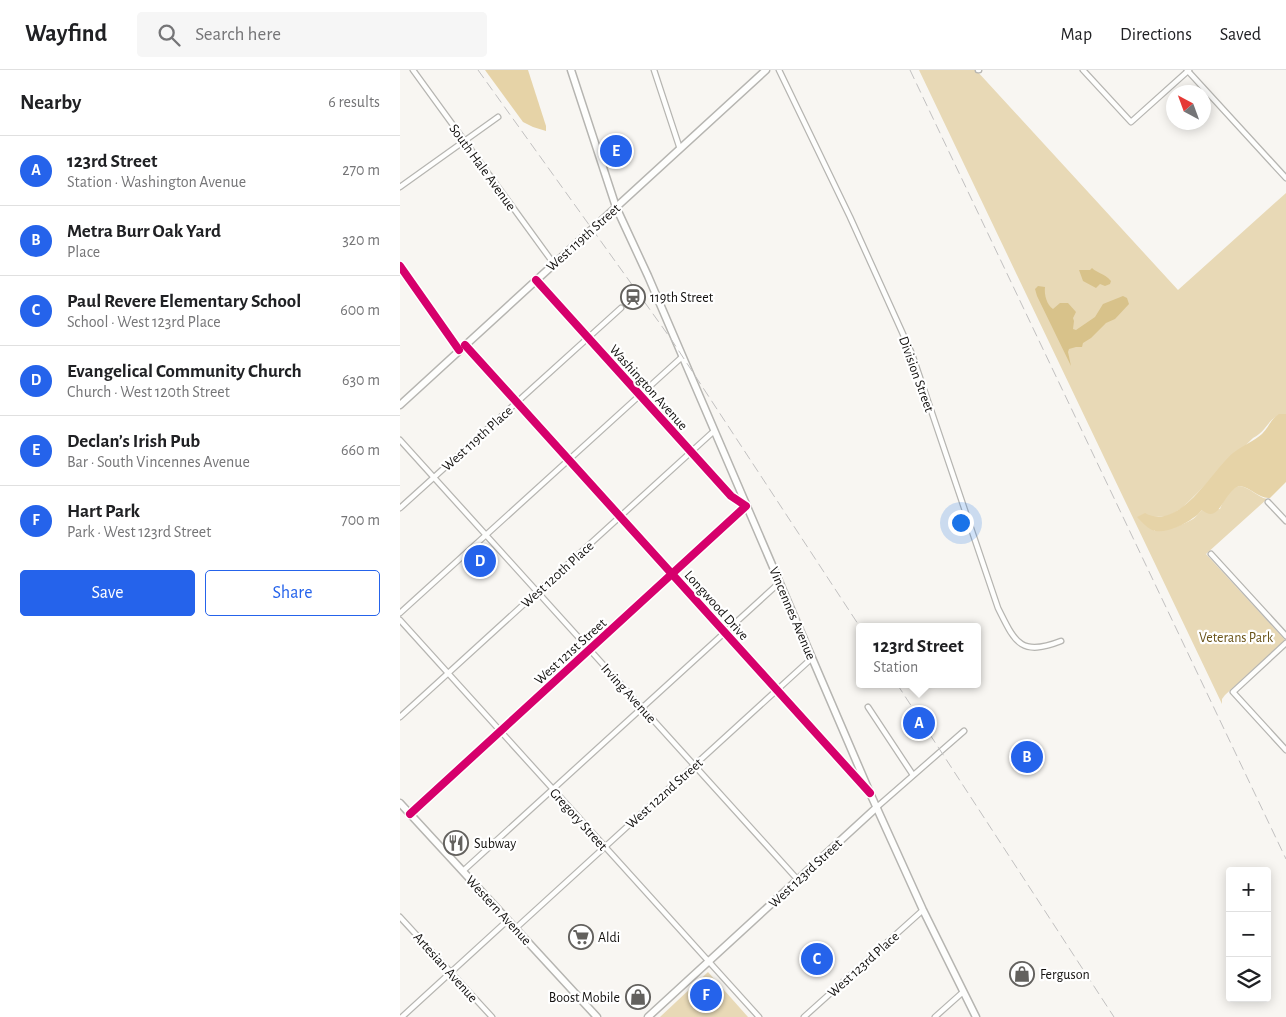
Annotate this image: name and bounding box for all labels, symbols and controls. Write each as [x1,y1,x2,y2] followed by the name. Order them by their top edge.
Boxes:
[137,12,487,57] search box
[155,21,183,49] icon: search
[25,22,107,46] text: Wayfind
[195,25,281,44] text: Search here
[1061,26,1092,44] text: Map
[1120,26,1192,44] text: Directions
[1220,26,1261,44] text: Saved
[1166,85,1211,130] north arrow
[20,92,81,113] text: Nearby
[328,94,380,110] text: 6 results
[446,122,518,213] street label: South Hale Avenue
[600,132,632,170] pin: E
[67,152,157,171] text: 123rd Street
[31,162,41,178] text: A
[342,162,380,178] text: 270 m
[67,174,246,190] text: Station · Washington Avenue
[544,201,623,274] street label: West 119th Street
[67,222,221,241] text: Metra Burr Oak Yard
[31,232,41,248] text: B
[342,232,380,248] text: 320 m
[67,244,100,260] text: Place
[620,284,646,310] station icon: 119th Street
[650,291,714,305] place label: 119th Street
[67,292,301,311] text: Paul Revere Elementary School
[32,302,40,318] text: C
[340,302,380,318] text: 600 m
[67,314,221,330] text: School · West 123rd Place
[896,335,936,415] street label: Division Street
[606,342,690,433] street label: Washington Avenue
[67,362,302,381] text: Evangelical Community Church
[31,372,41,388] text: D
[342,372,380,388] text: 630 m
[67,384,230,400] text: Church · West 120th Street
[440,404,516,474] street label: West 119th Place
[67,432,200,451] text: Declan’s Irish Pub
[32,442,40,458] text: E
[341,442,380,458] text: 660 m
[67,454,250,470] text: Bar · South Vincennes Avenue
[67,502,140,521] text: Hart Park
[948,510,974,536] your location
[32,512,40,528] text: F
[341,512,380,528] text: 700 m
[67,524,211,540] text: Park · West 123rd Street
[519,539,597,611] street label: West 120th Place
[464,542,496,580] pin: D
[766,565,818,662] street label: Vincennes Avenue
[682,568,751,643] street label: Longwood Drive
[20,570,195,616] button: Save
[205,570,380,616] button: Share
[532,616,610,687] street label: West 121st Street
[856,623,981,688] popup
[1199,631,1274,645] park label: Veterans Park
[873,637,964,656] text: 123rd Street
[873,659,918,675] text: Station
[598,661,658,726] street label: Irving Avenue
[903,704,935,742] pin: A
[1011,738,1043,776] pin: B
[624,756,706,832] street label: West 122nd Street
[547,786,610,854] street label: Gregory Street
[443,830,469,856] restaurant icon: Subway
[766,836,845,911] street label: West 123rd Street
[474,837,516,851] place label: Subway
[1226,867,1271,1002] map controls
[1226,867,1271,912] button: +
[463,873,534,948] street label: Western Avenue
[1226,912,1271,957] button: −
[568,924,594,950] supermarket icon: Aldi
[825,929,902,1000] street label: West 123rd Place
[410,930,480,1005] street label: Artesian Avenue
[598,931,620,945] place label: Aldi
[801,940,833,978] pin: C
[1226,957,1271,1002] button: layers
[1009,961,1035,987] shop icon: Ferguson
[1040,968,1090,982] place label: Ferguson
[690,976,722,1014] pin: F
[625,984,651,1010] shop icon: Boost Mobile
[549,991,620,1005] place label: Boost Mobile

